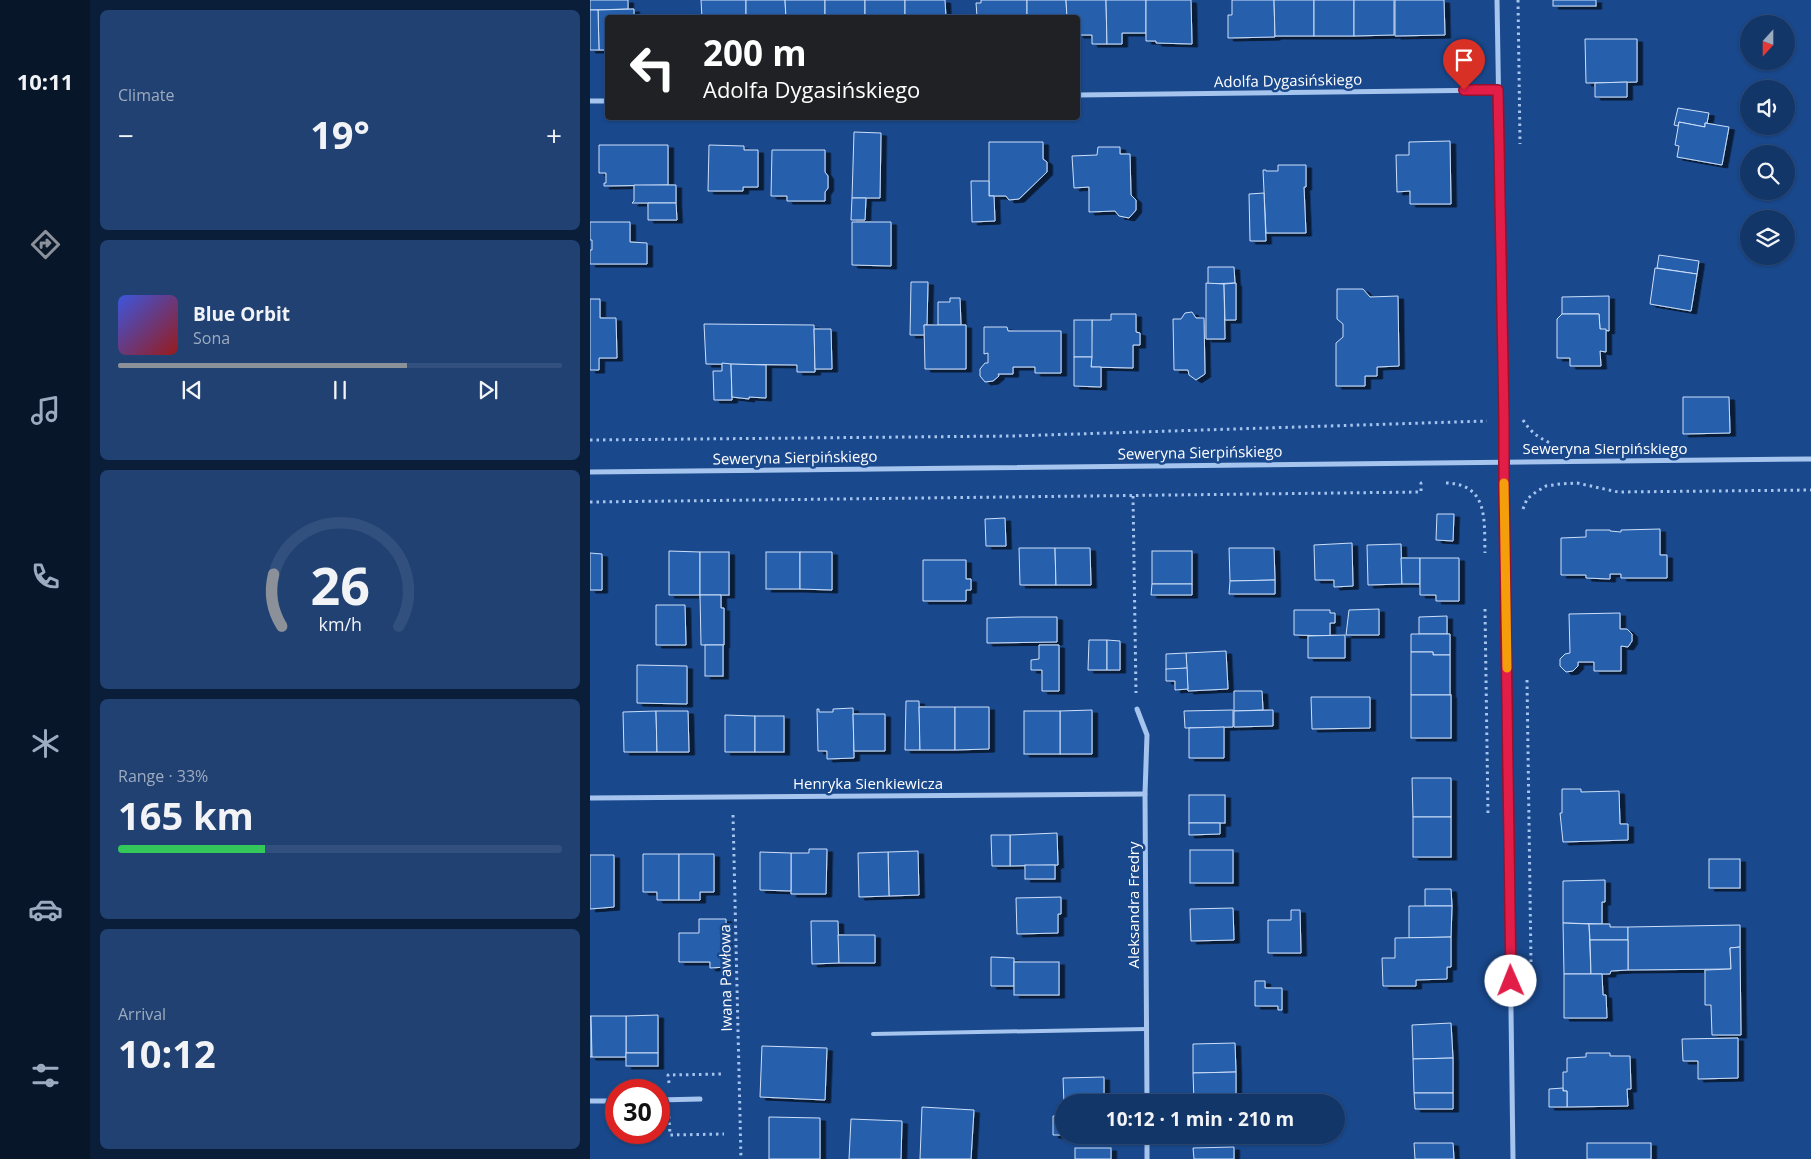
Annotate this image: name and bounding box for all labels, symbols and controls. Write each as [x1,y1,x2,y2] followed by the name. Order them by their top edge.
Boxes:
[1740,15,1795,70] north arrow
[1740,15,1795,265] map controls
[703,29,807,76] text: 200 m
[620,35,685,100] icon: left
[1443,39,1485,90] pin
[1450,46,1478,74] icon: arrive
[17,66,73,96] text: 10:11
[1214,69,1362,91] street label: Adolfa Dygasińskiego
[703,74,920,104] text: Adolfa Dygasińskiego
[1740,80,1795,135] button: sound
[118,84,175,106] text: Climate
[310,108,370,160] text: 19°
[118,116,134,154] text: −
[546,116,562,154] text: +
[1740,145,1795,200] button: search
[1740,210,1795,265] button: layers
[28,227,63,262] icon: directions
[193,301,290,327] text: Blue Orbit
[193,327,230,349] text: Sona
[178,376,206,404] icon: previous
[326,376,354,404] icon: pause
[474,376,502,404] icon: next
[28,393,63,428] icon: music
[1523,438,1687,458] street label: Seweryna Sierpińskiego
[1117,441,1283,463] street label: Seweryna Sierpińskiego
[712,446,878,468] street label: Seweryna Sierpińskiego
[310,549,370,620] text: 26
[28,559,63,594] icon: phone
[318,612,362,636] text: km/h
[28,726,63,761] icon: climate
[118,765,208,787] text: Range · 33%
[793,773,943,793] street label: Henryka Sienkiewicza
[118,789,254,841] text: 165 km
[1123,841,1143,968] street label: Aleksandra Fredry
[28,892,63,927] icon: car
[714,924,736,1032] street label: Iwana Pawłowa
[1484,954,1536,1006] position arrow
[118,1003,166,1025] text: Arrival
[118,1027,216,1079] text: 10:12
[28,1058,63,1093] icon: filters
[605,1079,670,1144] speed limit sign: 30
[1106,1106,1294,1132] text: 10:12 · 1 min · 210 m

